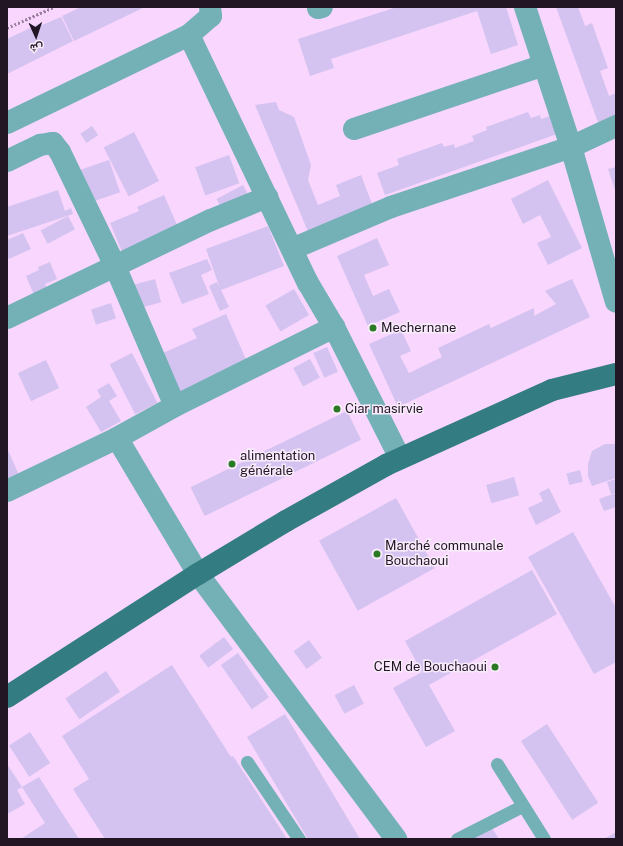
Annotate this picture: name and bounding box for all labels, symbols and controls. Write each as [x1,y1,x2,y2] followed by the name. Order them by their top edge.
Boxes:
[16,16,56,56] north arrow
[30,42,44,54] text: ش
[381,320,456,336] place label: Mechernane
[368,323,378,333] marker: Mechernane
[345,401,423,417] place label: Ciar masirvie
[332,404,342,414] marker: Ciar masirvie
[240,449,315,480] place label: alimentation générale
[227,459,237,469] marker: alimentation générale
[385,539,504,570] place label: Marché communale Bouchaoui
[372,549,382,559] marker: Marché communale Bouchaoui
[373,659,487,675] place label: CEM de Bouchaoui
[490,662,500,672] marker: CEM de Bouchaoui

